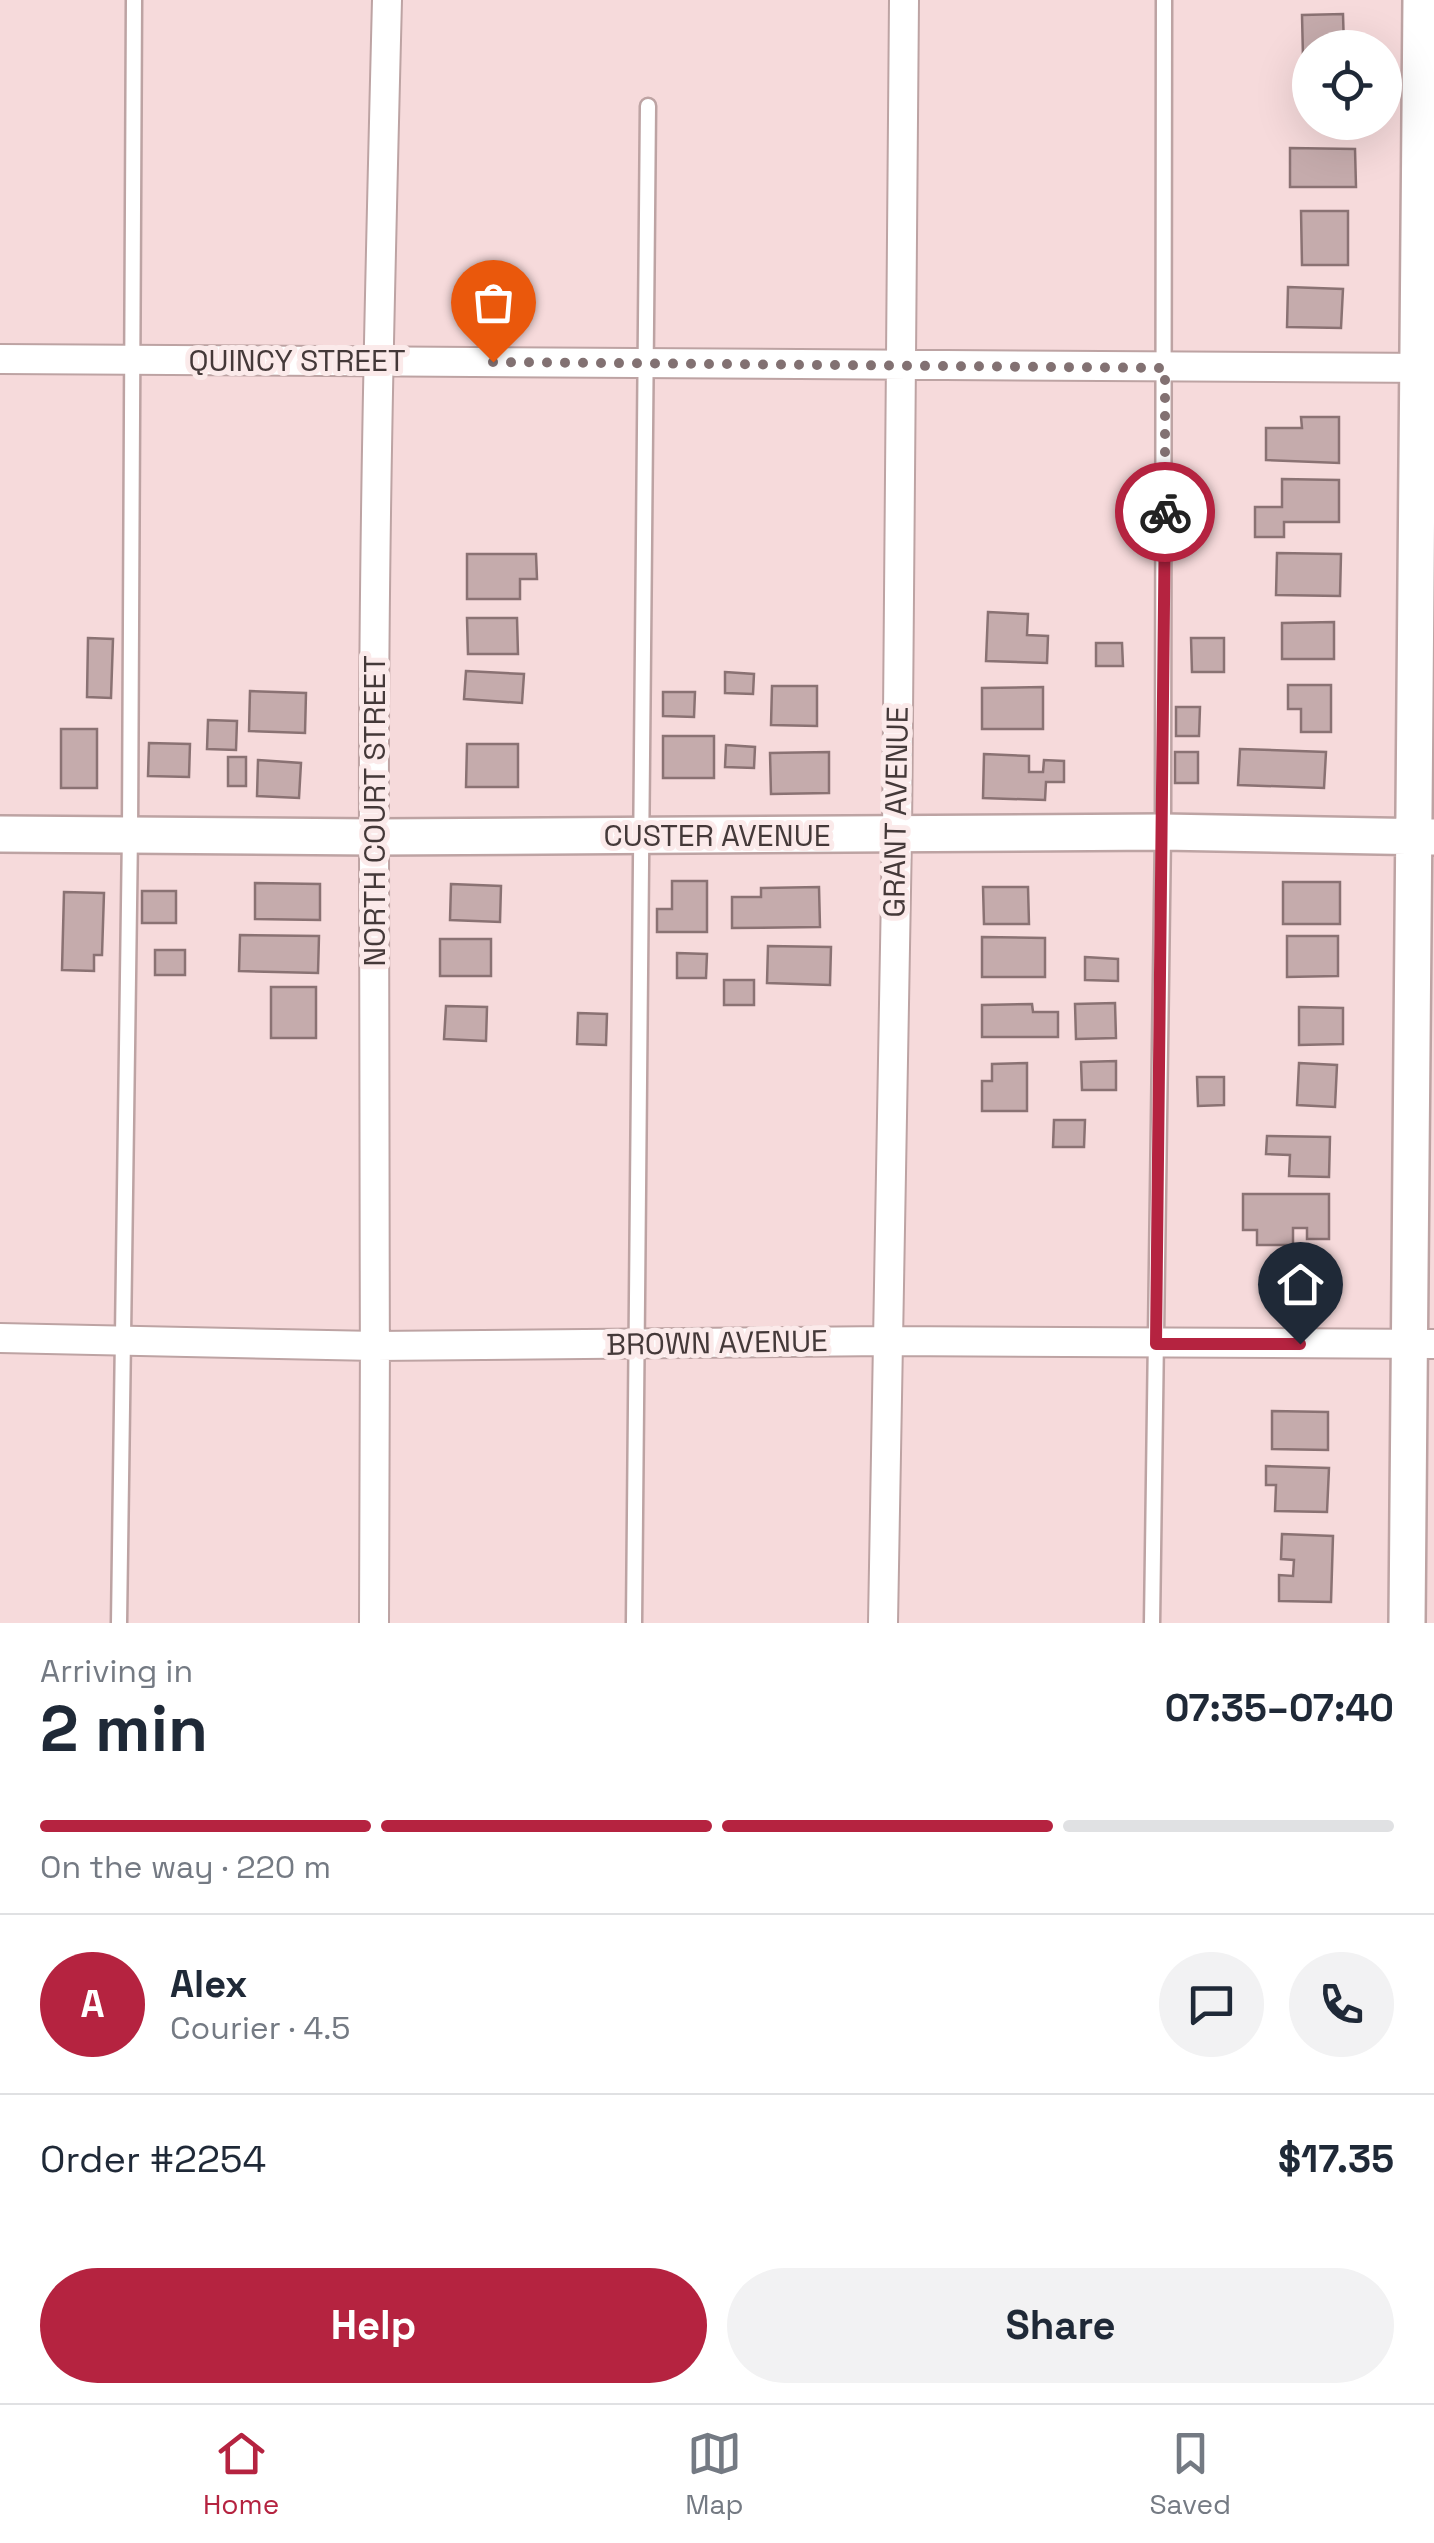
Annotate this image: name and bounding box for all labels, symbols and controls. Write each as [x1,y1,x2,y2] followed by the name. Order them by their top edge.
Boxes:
[1292,30,1402,140] map controls
[1292,30,1402,140] button: locate
[451,260,536,363] pin
[466,275,521,330] icon: bag
[188,341,406,380] street label: QUINCY STREET
[1115,462,1215,562] courier
[1138,485,1193,540] icon: bike
[355,655,394,967] street label: NORTH COURT STREET
[874,706,917,918] street label: GRANT AVENUE
[603,816,831,855] street label: CUSTER AVENUE
[1258,1242,1343,1345] pin
[1273,1257,1328,1312] icon: home
[606,1321,828,1364] street label: BROWN AVENUE
[40,1651,193,1691] text: Arriving in
[1165,1684,1394,1732] text: 07:35–07:40
[40,1687,208,1770] text: 2 min
[40,1847,331,1887] text: On the way · 220 m
[1159,1952,1264,2057] button: chat
[1289,1952,1394,2057] button: phone
[170,1960,247,2008] text: Alex
[80,1980,105,2028] text: A
[170,2008,351,2048] text: Courier · 4.5
[40,2135,266,2183] text: Order #2254
[1278,2135,1394,2183] text: $17.35
[40,2268,707,2383] button: Help
[727,2268,1394,2383] button: Share
[203,2426,279,2522] tab: Home
[685,2426,744,2522] tab: Map
[1149,2426,1231,2522] tab: Saved

